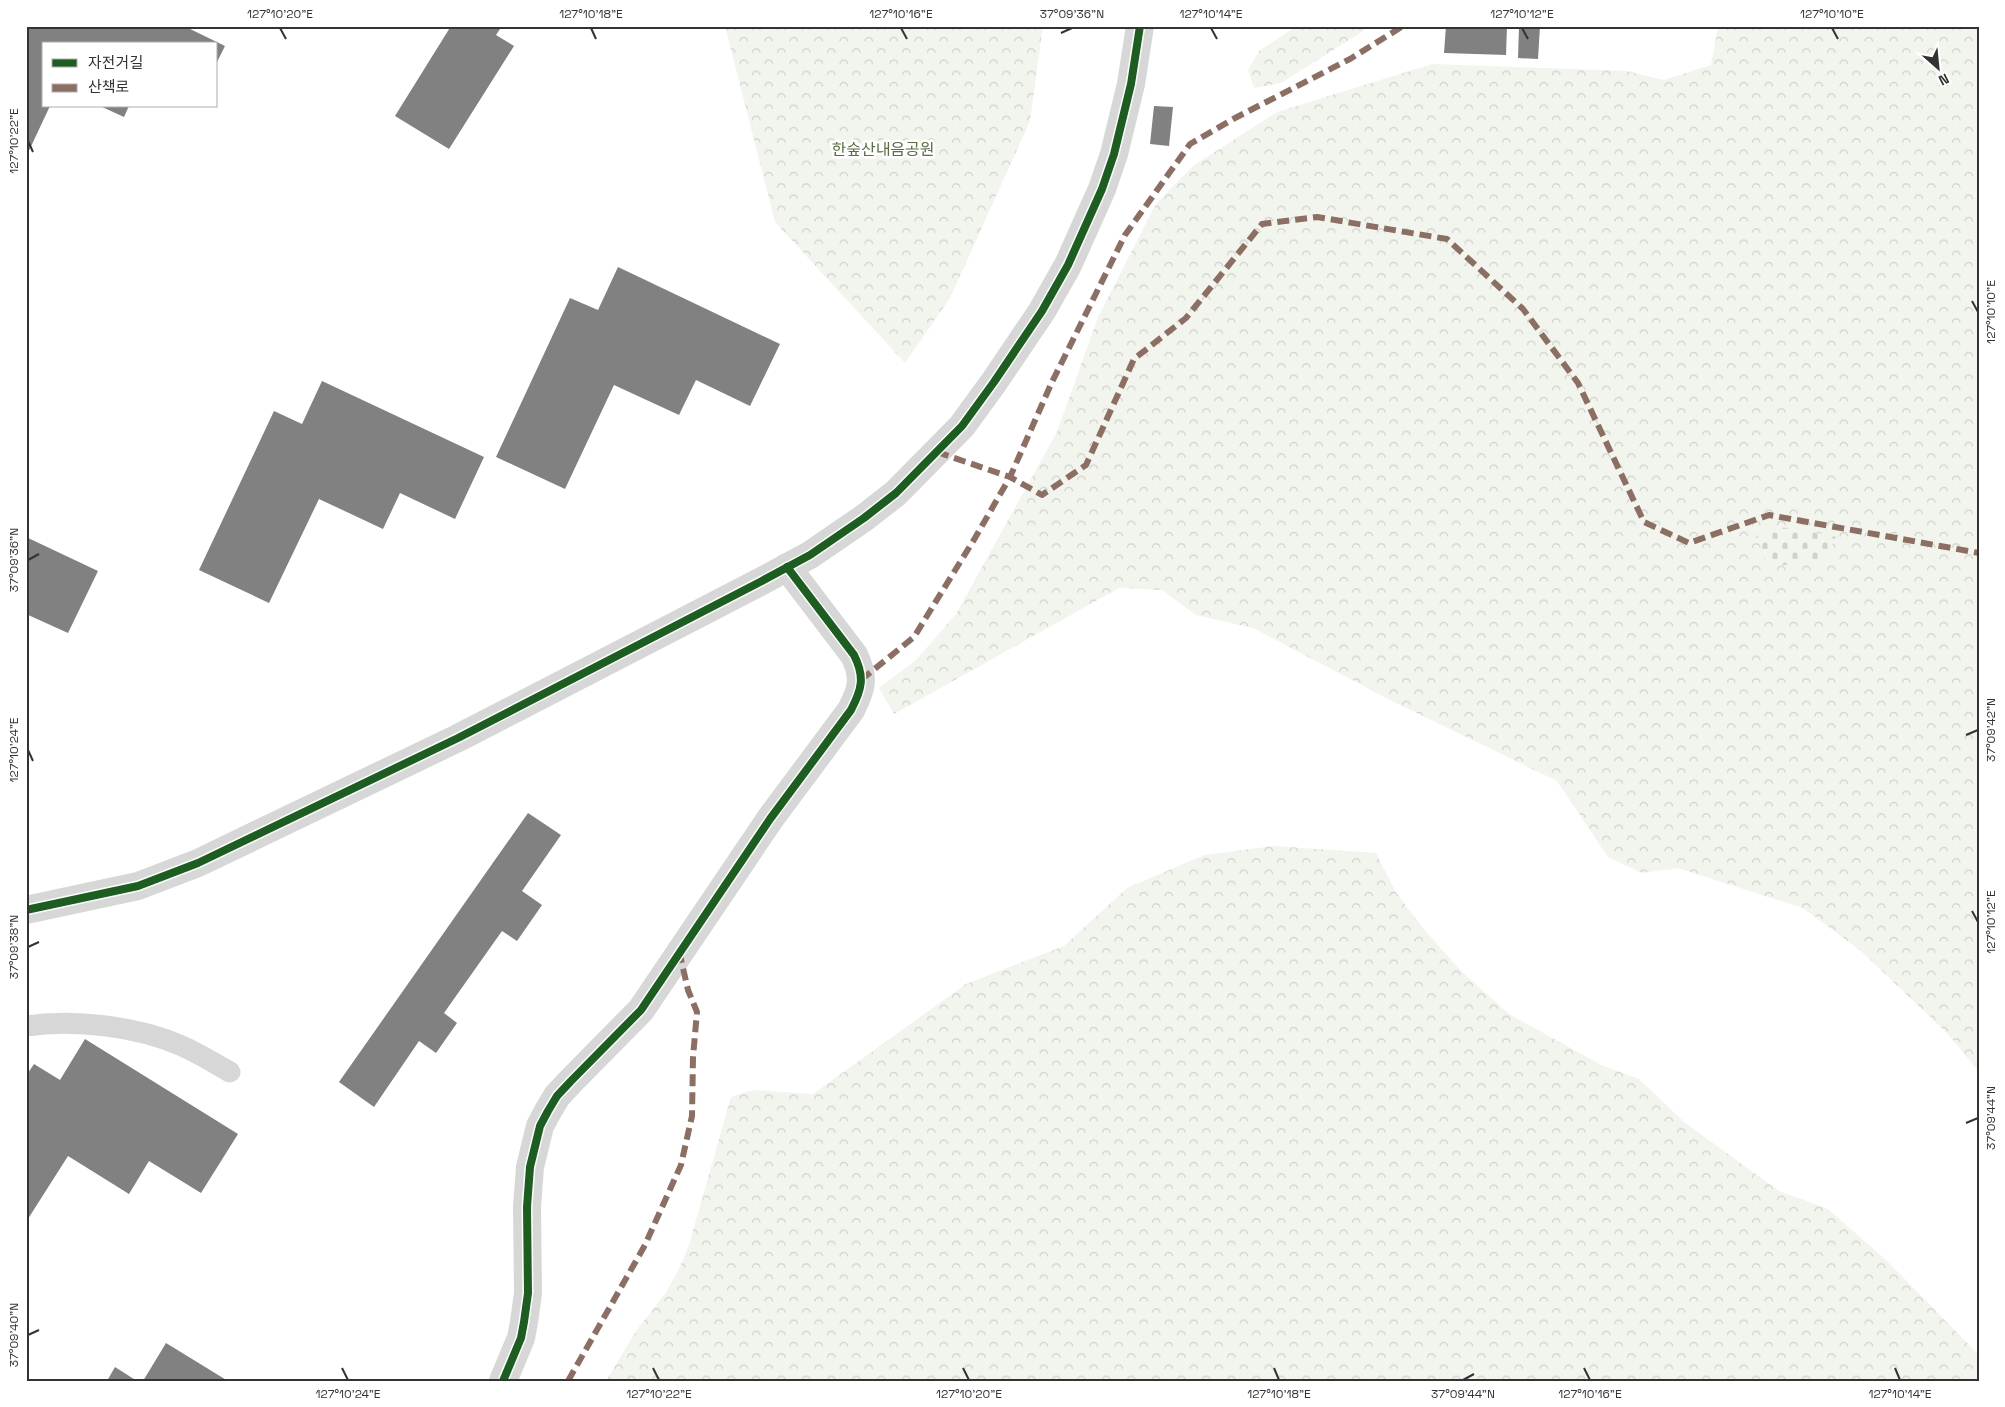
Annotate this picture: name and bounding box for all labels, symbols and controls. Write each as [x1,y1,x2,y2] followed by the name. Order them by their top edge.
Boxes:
[247,6,313,22] text: 127°10'20"E
[559,6,623,22] text: 127°10'18"E
[869,6,933,22] text: 127°10'16"E
[1040,6,1104,22] text: 37°09'36"N
[1179,6,1243,22] text: 127°10'14"E
[1490,6,1554,22] text: 127°10'12"E
[1800,6,1864,22] text: 127°10'10"E
[42,42,218,108] legend
[1912,42,1962,92] north arrow
[88,53,143,72] text: 자전거길
[1936,69,1952,90] text: N
[88,77,129,96] text: 산책로
[6,108,22,174] text: 127°10'22"E
[831,139,935,160] park label: 한숲산내음공원
[1983,280,1999,344] text: 127°10'10"E
[6,528,22,592] text: 37°09'36"N
[1983,698,1999,762] text: 37°09'42"N
[6,717,22,783] text: 127°10'24"E
[1983,890,1999,954] text: 127°10'12"E
[6,915,22,979] text: 37°09'38"N
[1983,1086,1999,1150] text: 37°09'44"N
[6,1303,22,1367] text: 37°09'40"N
[315,1386,381,1402] text: 127°10'24"E
[626,1386,692,1402] text: 127°10'22"E
[936,1386,1002,1402] text: 127°10'20"E
[1247,1386,1311,1402] text: 127°10'18"E
[1431,1386,1495,1402] text: 37°09'44"N
[1558,1386,1622,1402] text: 127°10'16"E
[1868,1386,1932,1402] text: 127°10'14"E

